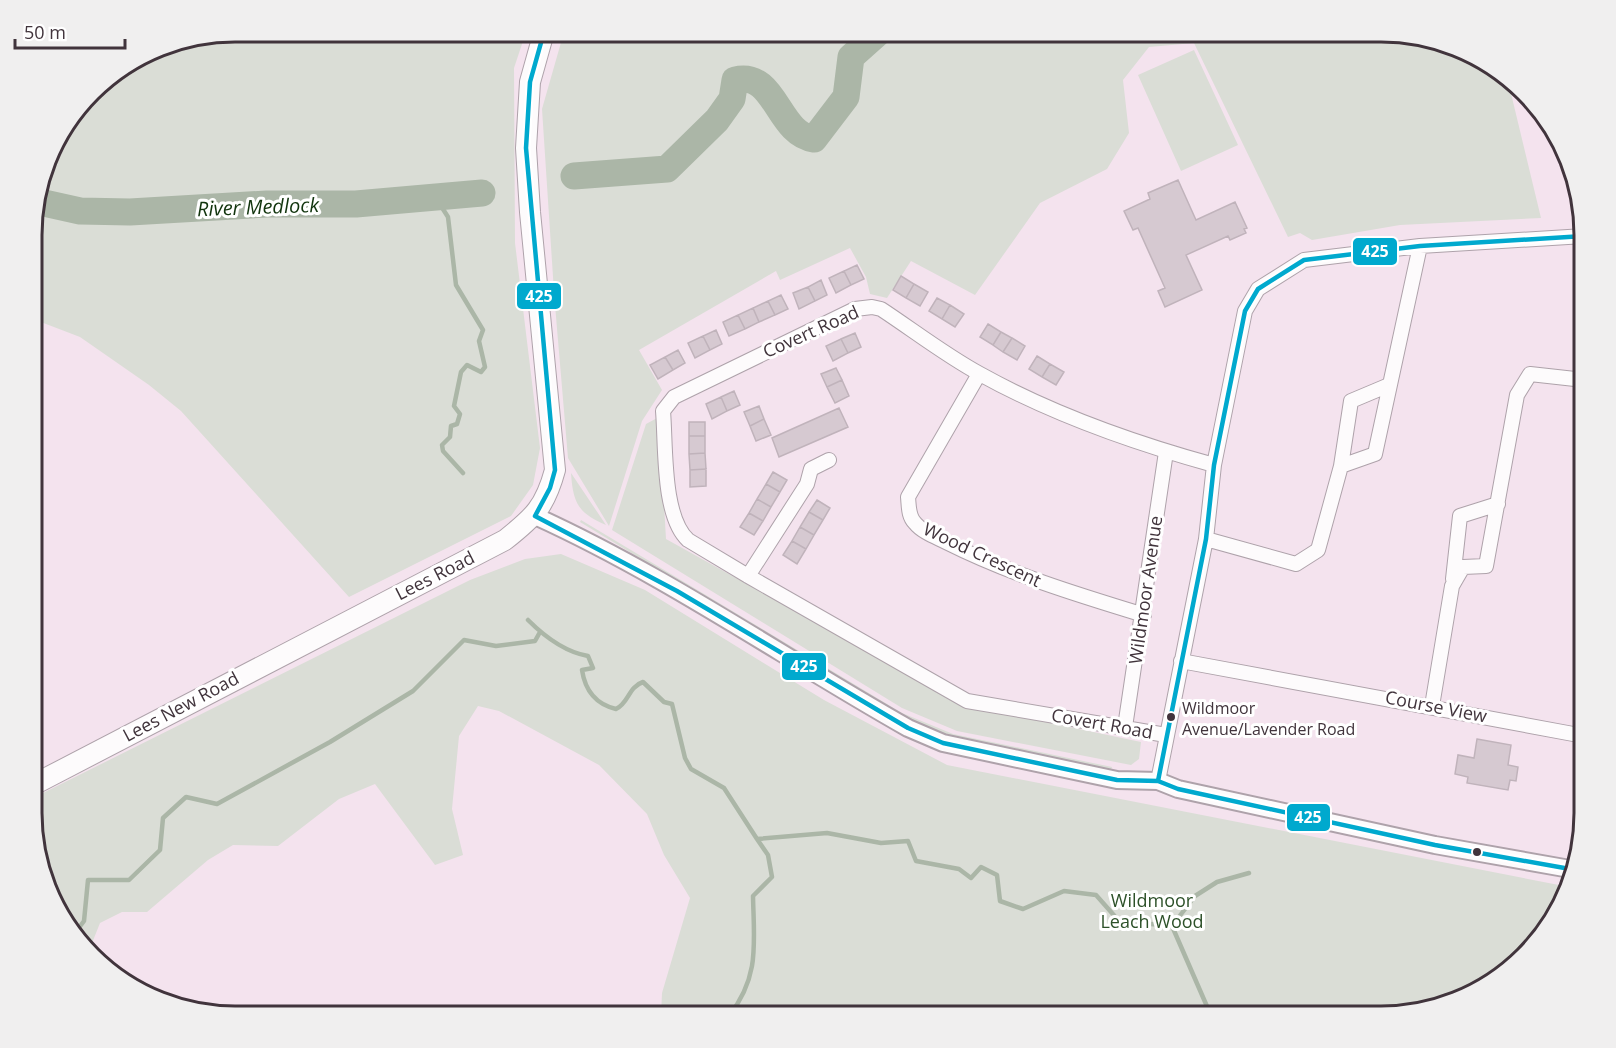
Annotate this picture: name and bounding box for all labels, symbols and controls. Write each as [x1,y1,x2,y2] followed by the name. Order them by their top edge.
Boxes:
[15,12,124,50] scale bar
[24,20,66,44] text: 50 m
[196,191,321,222] water label: River Medlock
[1352,237,1398,266] line badge: 425
[1361,240,1389,262] text: 425
[516,282,562,310] line badge: 425
[525,285,553,307] text: 425
[759,299,862,363] street label: Covert Road
[1123,514,1167,666] street label: Wildmoor Avenue
[920,516,1045,592] street label: Wood Crescent
[391,545,478,605] street label: Lees Road
[781,652,827,681] line badge: 425
[790,655,818,677] text: 425
[118,665,243,747] street label: Lees New Road
[1383,684,1489,728] street label: Course View
[1182,697,1355,740] place label: Wildmoor Avenue/Lavender Road
[1050,702,1155,744] street label: Covert Road
[1165,711,1177,723] marker: Wildmoor Avenue/Lavender Road
[1286,803,1331,832] line badge: 425
[1294,806,1322,828] text: 425
[1471,846,1483,858] unlabelled marker
[1100,888,1204,933] park label: Wildmoor Leach Wood

